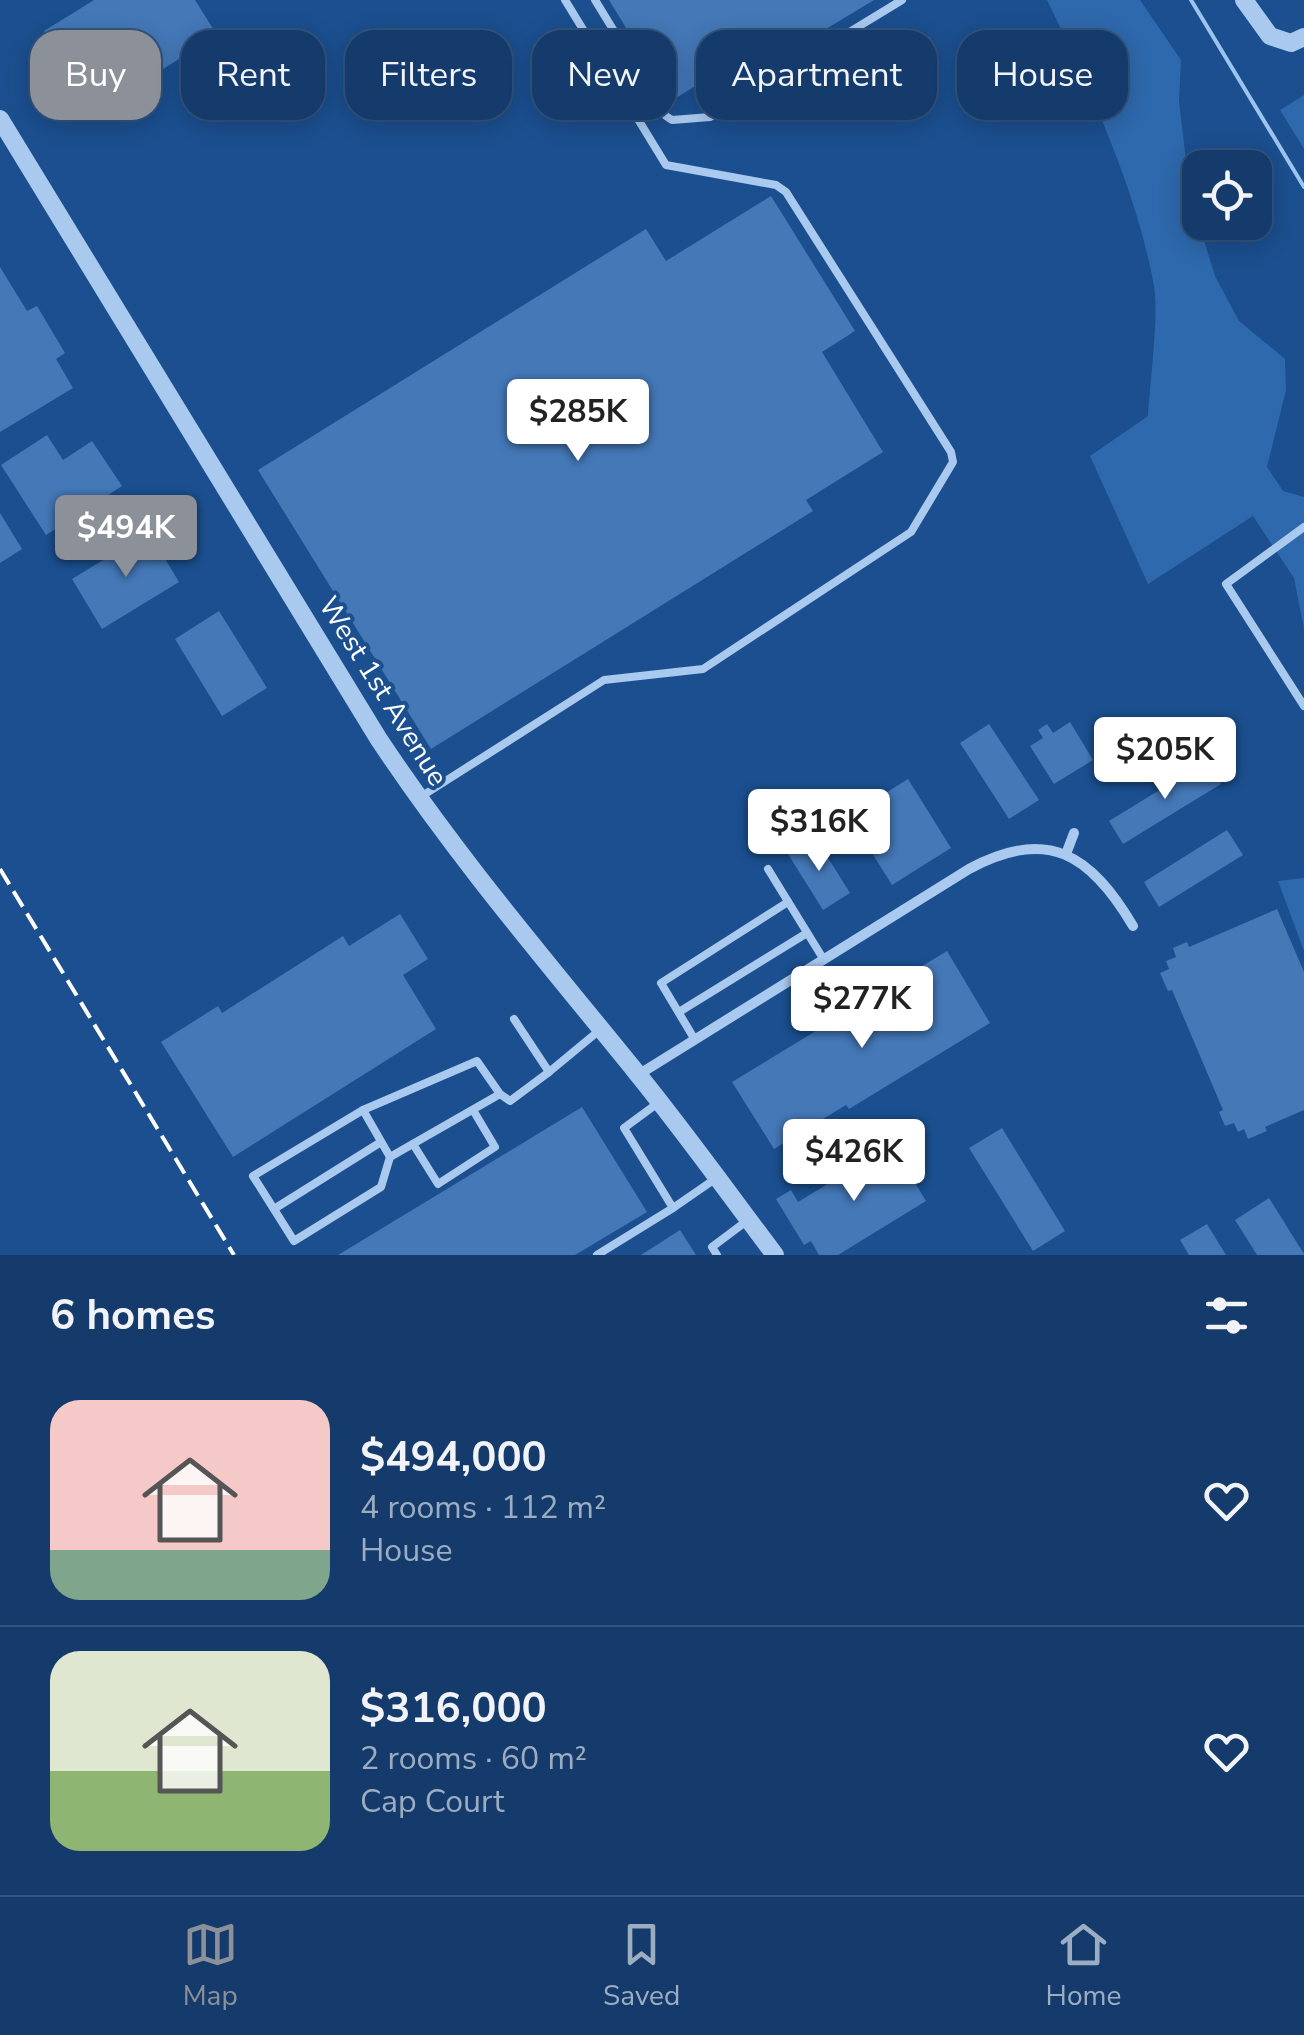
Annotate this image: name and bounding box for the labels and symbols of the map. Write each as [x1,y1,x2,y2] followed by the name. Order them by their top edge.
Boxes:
[508,379,648,464] pin: $285K
[56,495,196,580] pin: $494K
[310,590,457,794] street label: West 1st Avenue
[1095,717,1235,802] pin: $205K
[749,789,889,874] pin: $316K
[792,966,932,1051] pin: $277K
[784,1119,924,1204] pin: $426K

